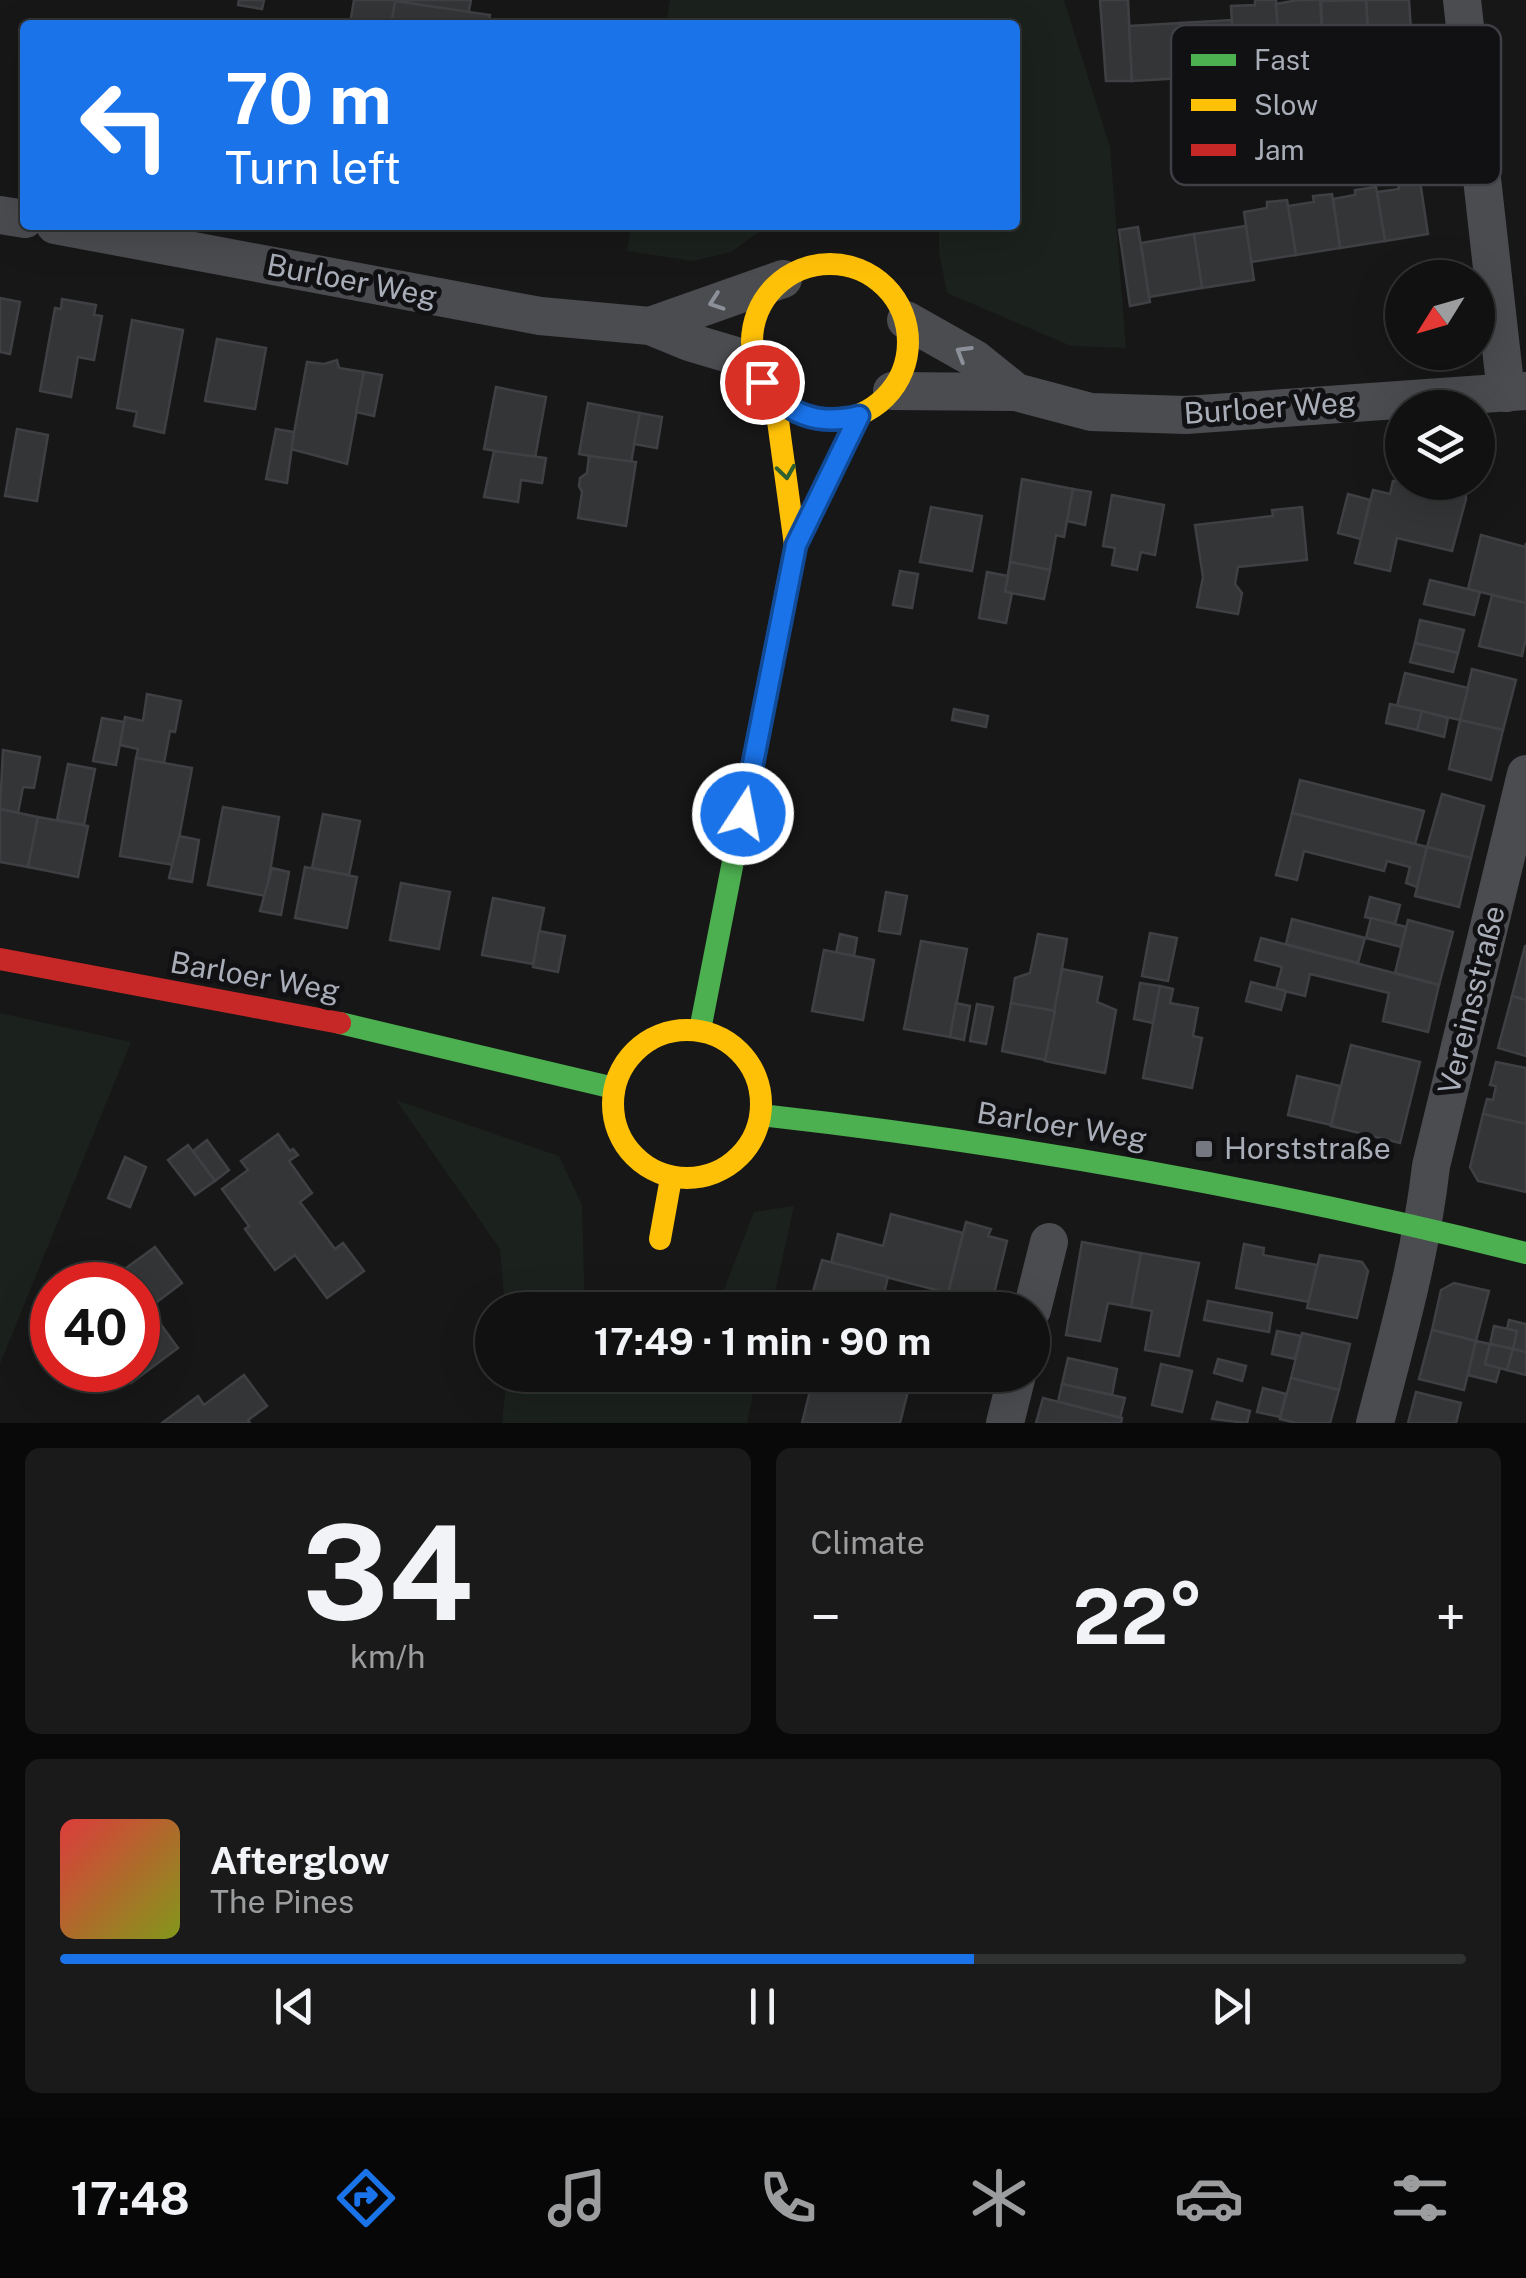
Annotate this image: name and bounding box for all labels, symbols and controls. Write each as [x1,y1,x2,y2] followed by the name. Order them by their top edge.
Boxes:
[1171,25,1501,185] legend
[1254,43,1310,76] text: Fast
[225,57,392,140] text: 70 m
[60,60,190,190] icon: left
[1254,88,1318,121] text: Slow
[1254,133,1305,166] text: Jam
[225,141,401,194] text: Turn left
[264,246,440,314] street label: Burloer Weg
[1385,260,1495,370] north arrow
[1385,260,1495,500] map controls
[709,290,726,311] one-way arrow
[720,340,805,425] pin
[956,345,974,365] one-way arrow
[735,355,790,410] icon: arrive
[1182,383,1357,431] street label: Burloer Weg
[1385,390,1495,500] button: layers
[775,464,796,480] one-way arrow
[691,762,795,866] position arrow
[1430,902,1512,1098] street label: Vereinsstraße
[167,943,343,1009] street label: Barloer Weg
[974,1094,1150,1156] street label: Barloer Weg
[1224,1130,1391,1166] place label: Horststraße
[1193,1138,1215,1160] marker: Horststraße
[30,1262,160,1392] speed limit sign: 40
[594,1319,931,1364] text: 17:49 · 1 min · 90 m
[302,1497,473,1649] text: 34
[811,1524,925,1561] text: Climate
[1073,1573,1204,1661] text: 22°
[811,1585,841,1649] text: −
[1436,1585,1466,1649] text: +
[350,1638,425,1675] text: km/h
[210,1838,390,1883] text: Afterglow
[210,1883,354,1920] text: The Pines
[267,1979,322,2034] icon: previous
[735,1979,790,2034] icon: pause
[1204,1979,1259,2034] icon: next
[331,2163,401,2233] icon: directions
[542,2163,612,2233] icon: music
[753,2163,823,2233] icon: phone
[964,2163,1034,2233] icon: climate
[1174,2163,1244,2233] icon: car
[1385,2163,1455,2233] icon: filters
[70,2172,190,2225] text: 17:48

